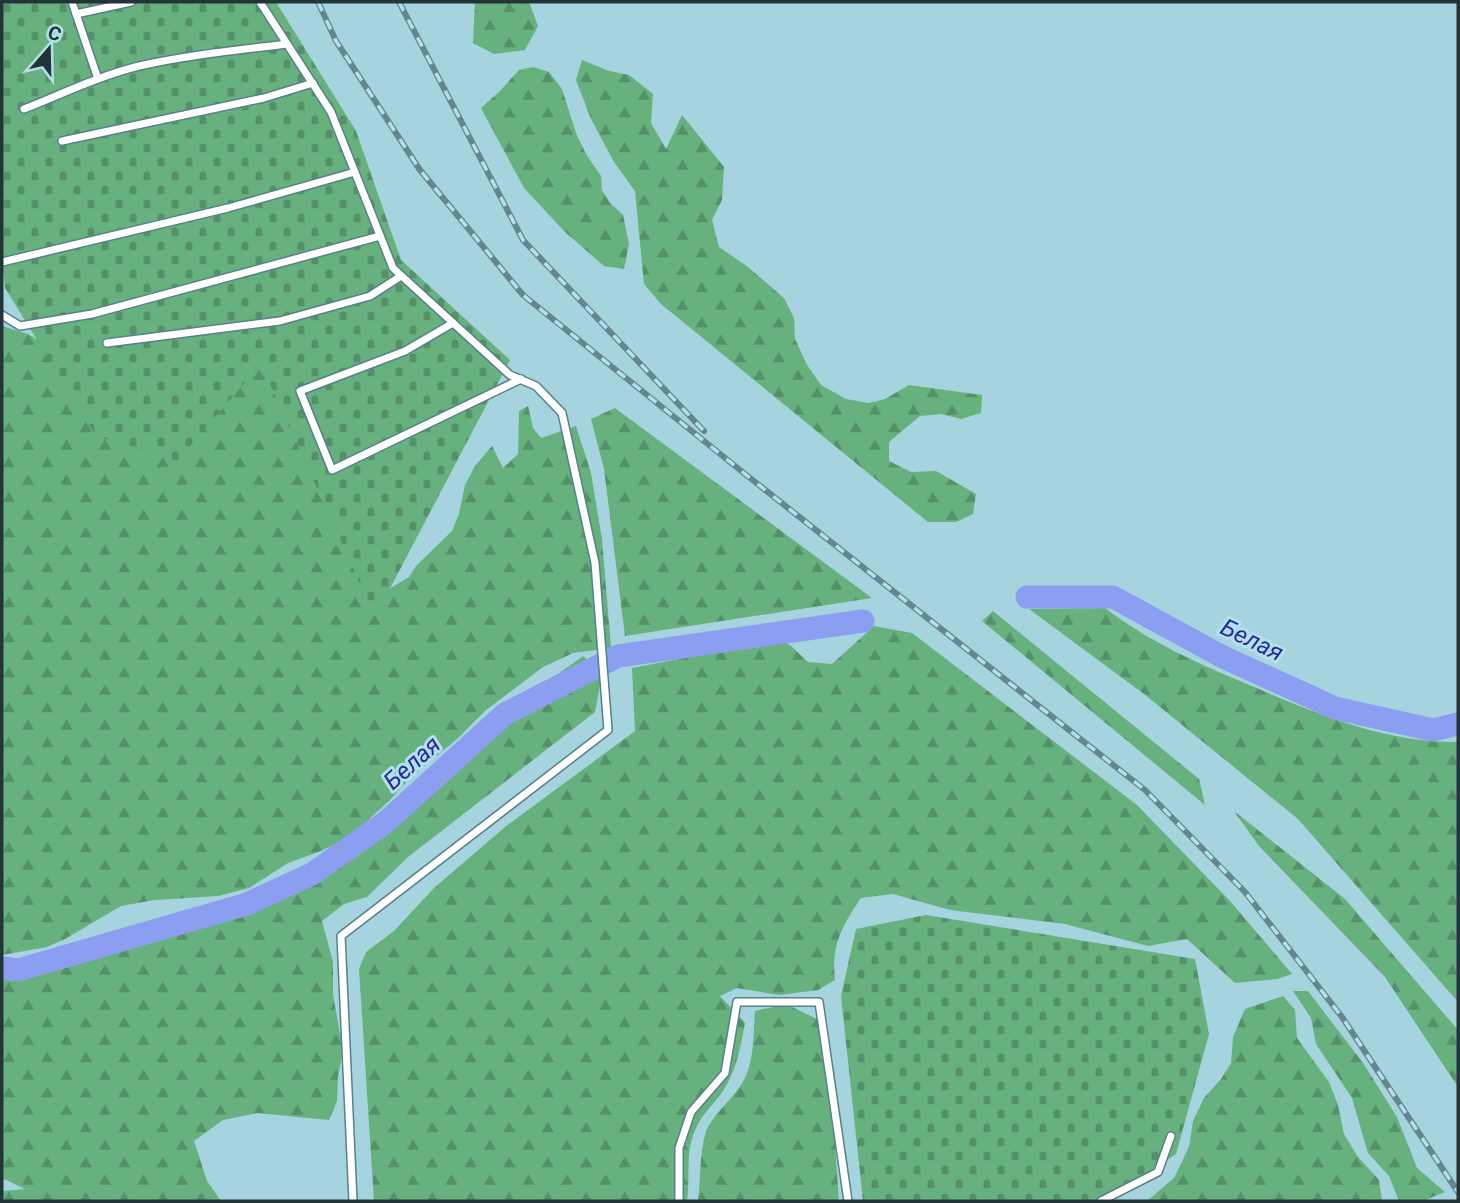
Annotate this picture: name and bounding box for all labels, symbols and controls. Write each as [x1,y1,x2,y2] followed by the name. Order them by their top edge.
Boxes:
[14,14,84,84] north arrow
[45,21,64,46] text: С
[1216,613,1288,667] water label: Белая
[378,731,446,795] water label: Белая

